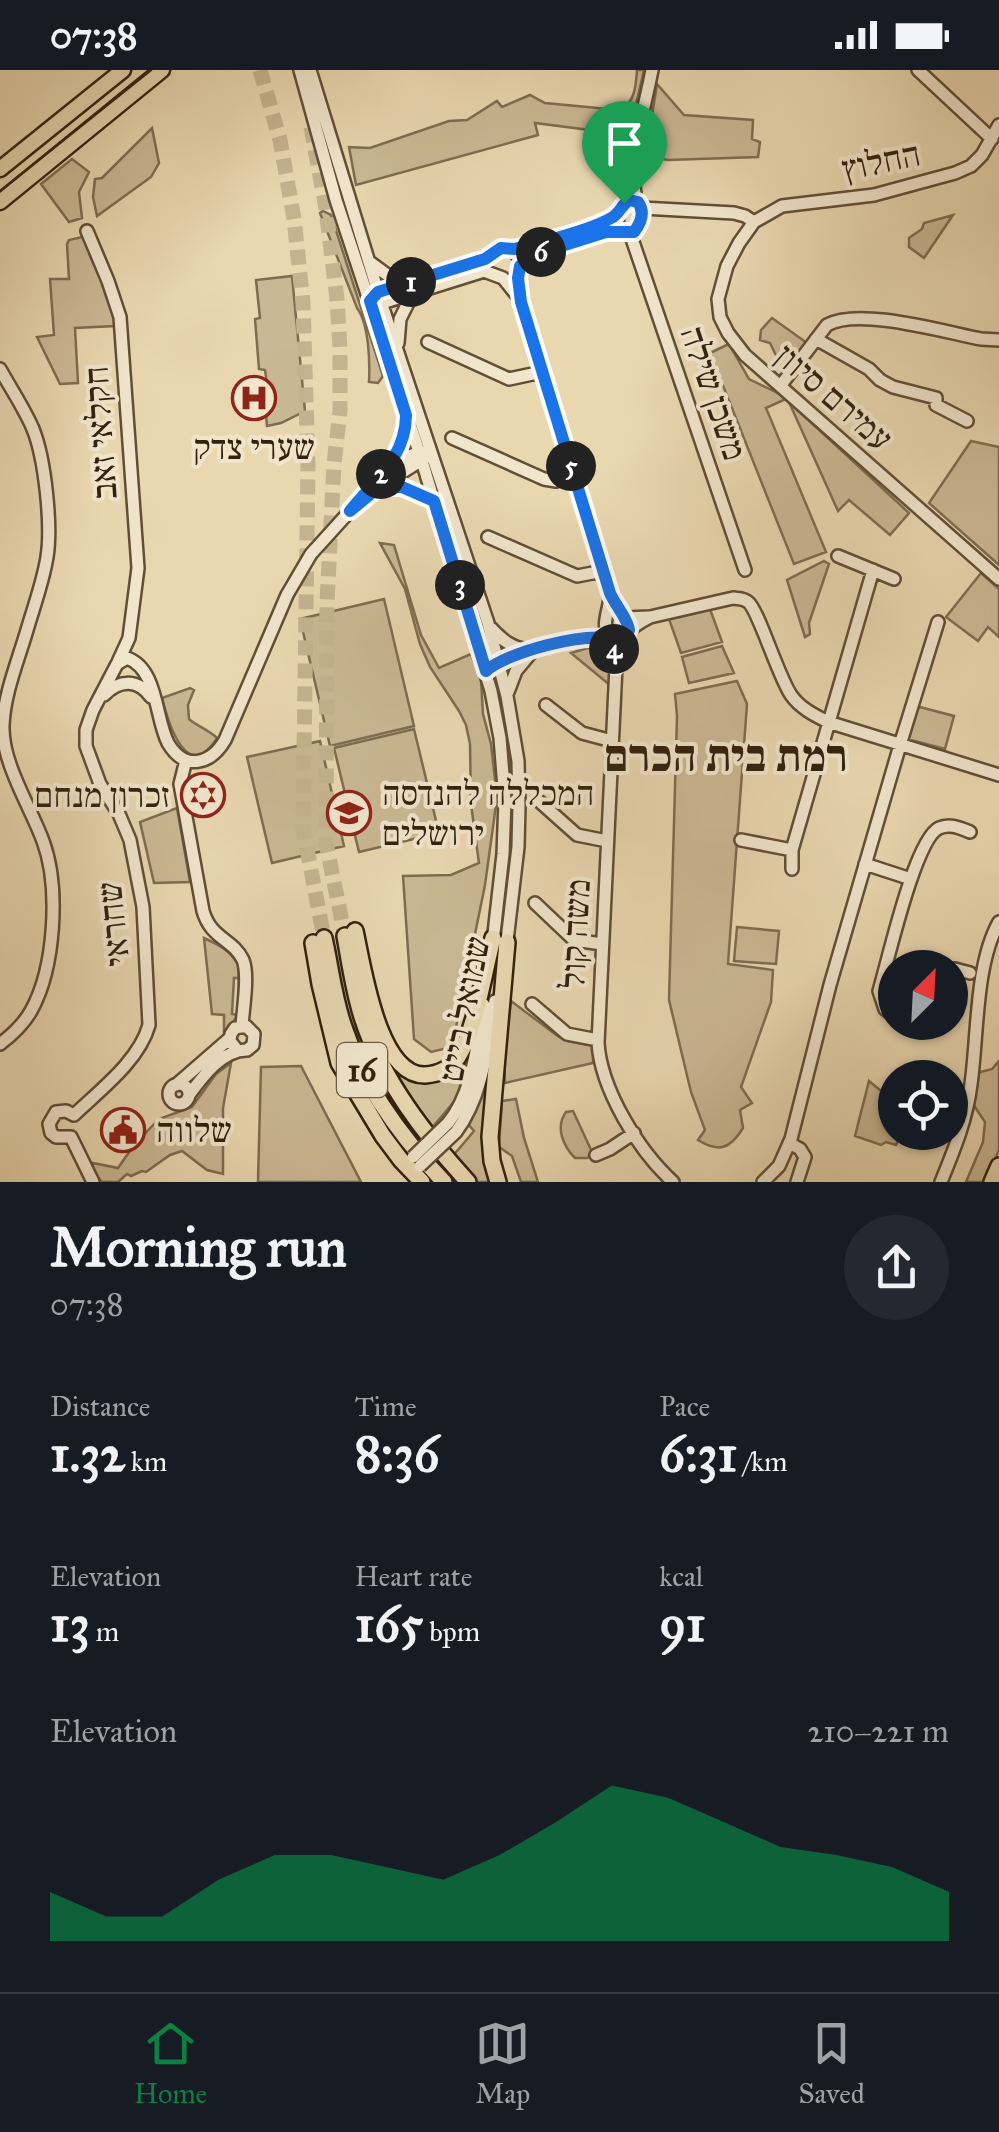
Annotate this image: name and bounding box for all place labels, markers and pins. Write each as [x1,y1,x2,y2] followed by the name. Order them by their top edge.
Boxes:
[582,101,667,204] pin
[516,227,566,277] pin: 6
[386,257,436,307] pin: 1
[231,375,277,421] hospital icon: שערי צדק
[193,426,315,469] place label: שערי צדק
[546,441,596,491] pin: 5
[356,449,406,499] pin: 2
[435,560,485,610] pin: 3
[589,624,639,674] pin: 4
[180,772,226,818] synagogue icon: זכרון מנחם
[382,772,594,855] place label: המכללה להנדסה ירושלים
[34,774,170,817] place label: זכרון מנחם
[326,790,372,836] school or university icon: המכללה להנדסה ירושלים
[100,1107,146,1153] public building icon: שלווה
[156,1109,232,1152] place label: שלווה

